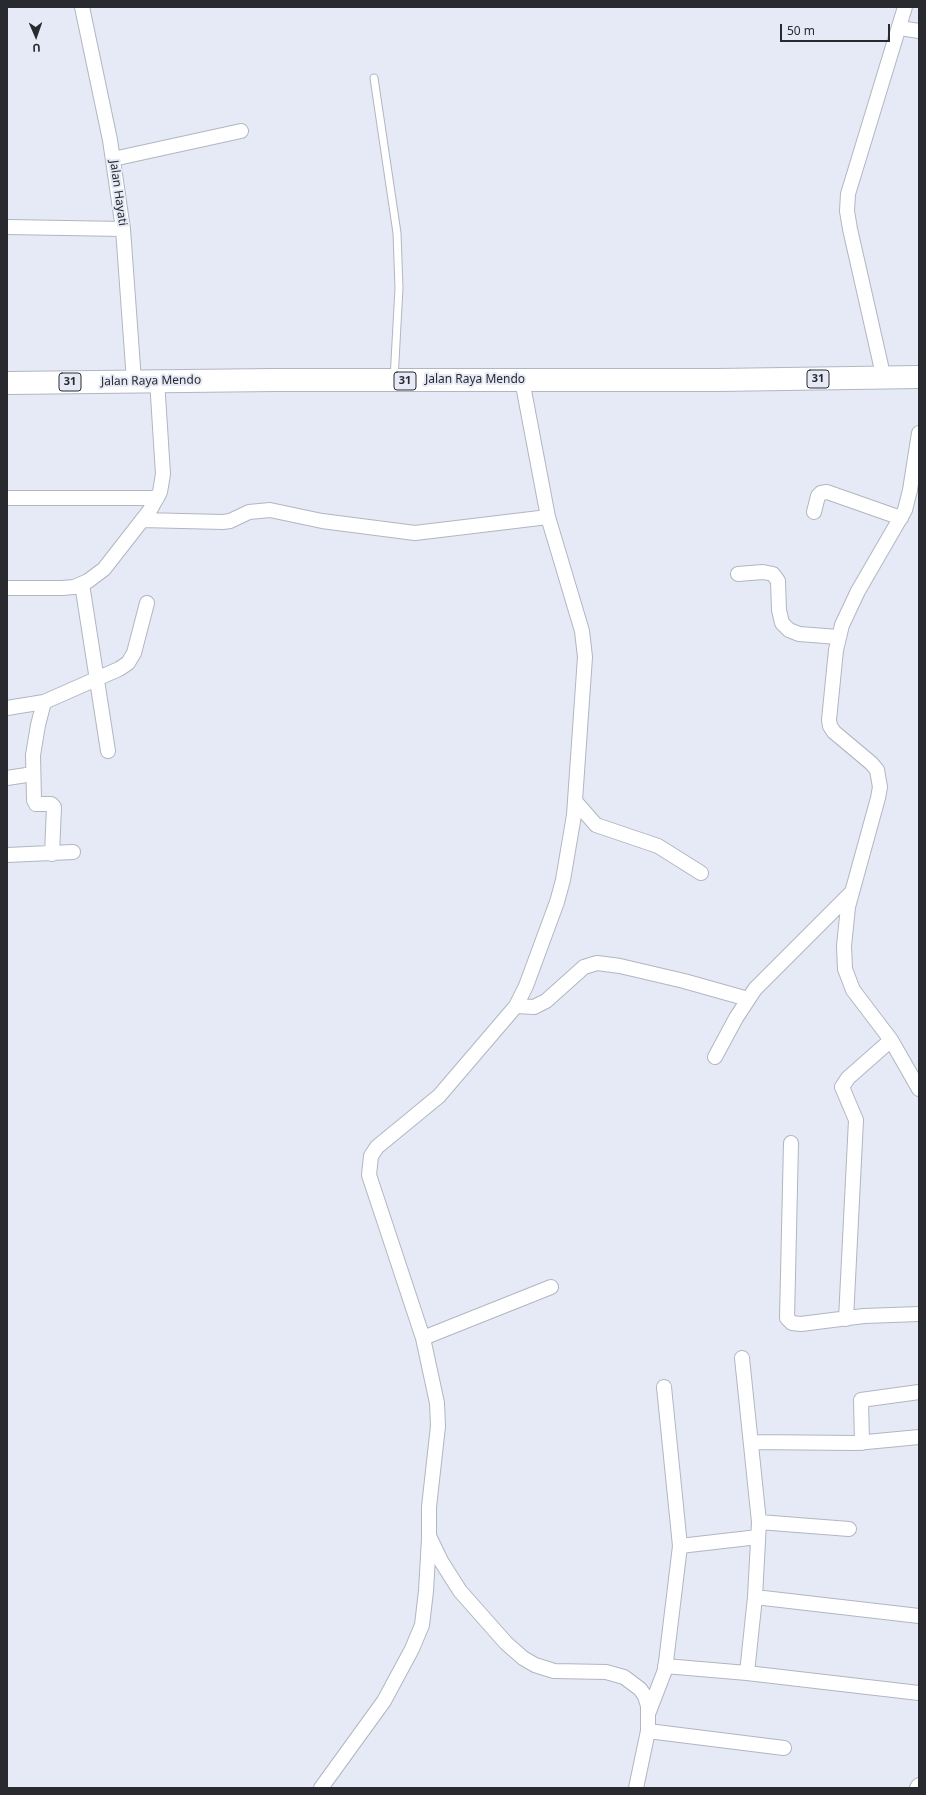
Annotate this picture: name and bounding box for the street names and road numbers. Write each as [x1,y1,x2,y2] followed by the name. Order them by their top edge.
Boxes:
[106,159,130,227] street label: Jalan Hayati
[807,370,829,388] road number: 31
[394,372,416,390] road number: 31
[59,373,81,391] road number: 31
[101,373,201,389] street label: Jalan Raya Mendo
[425,373,525,387] street label: Jalan Raya Mendo

